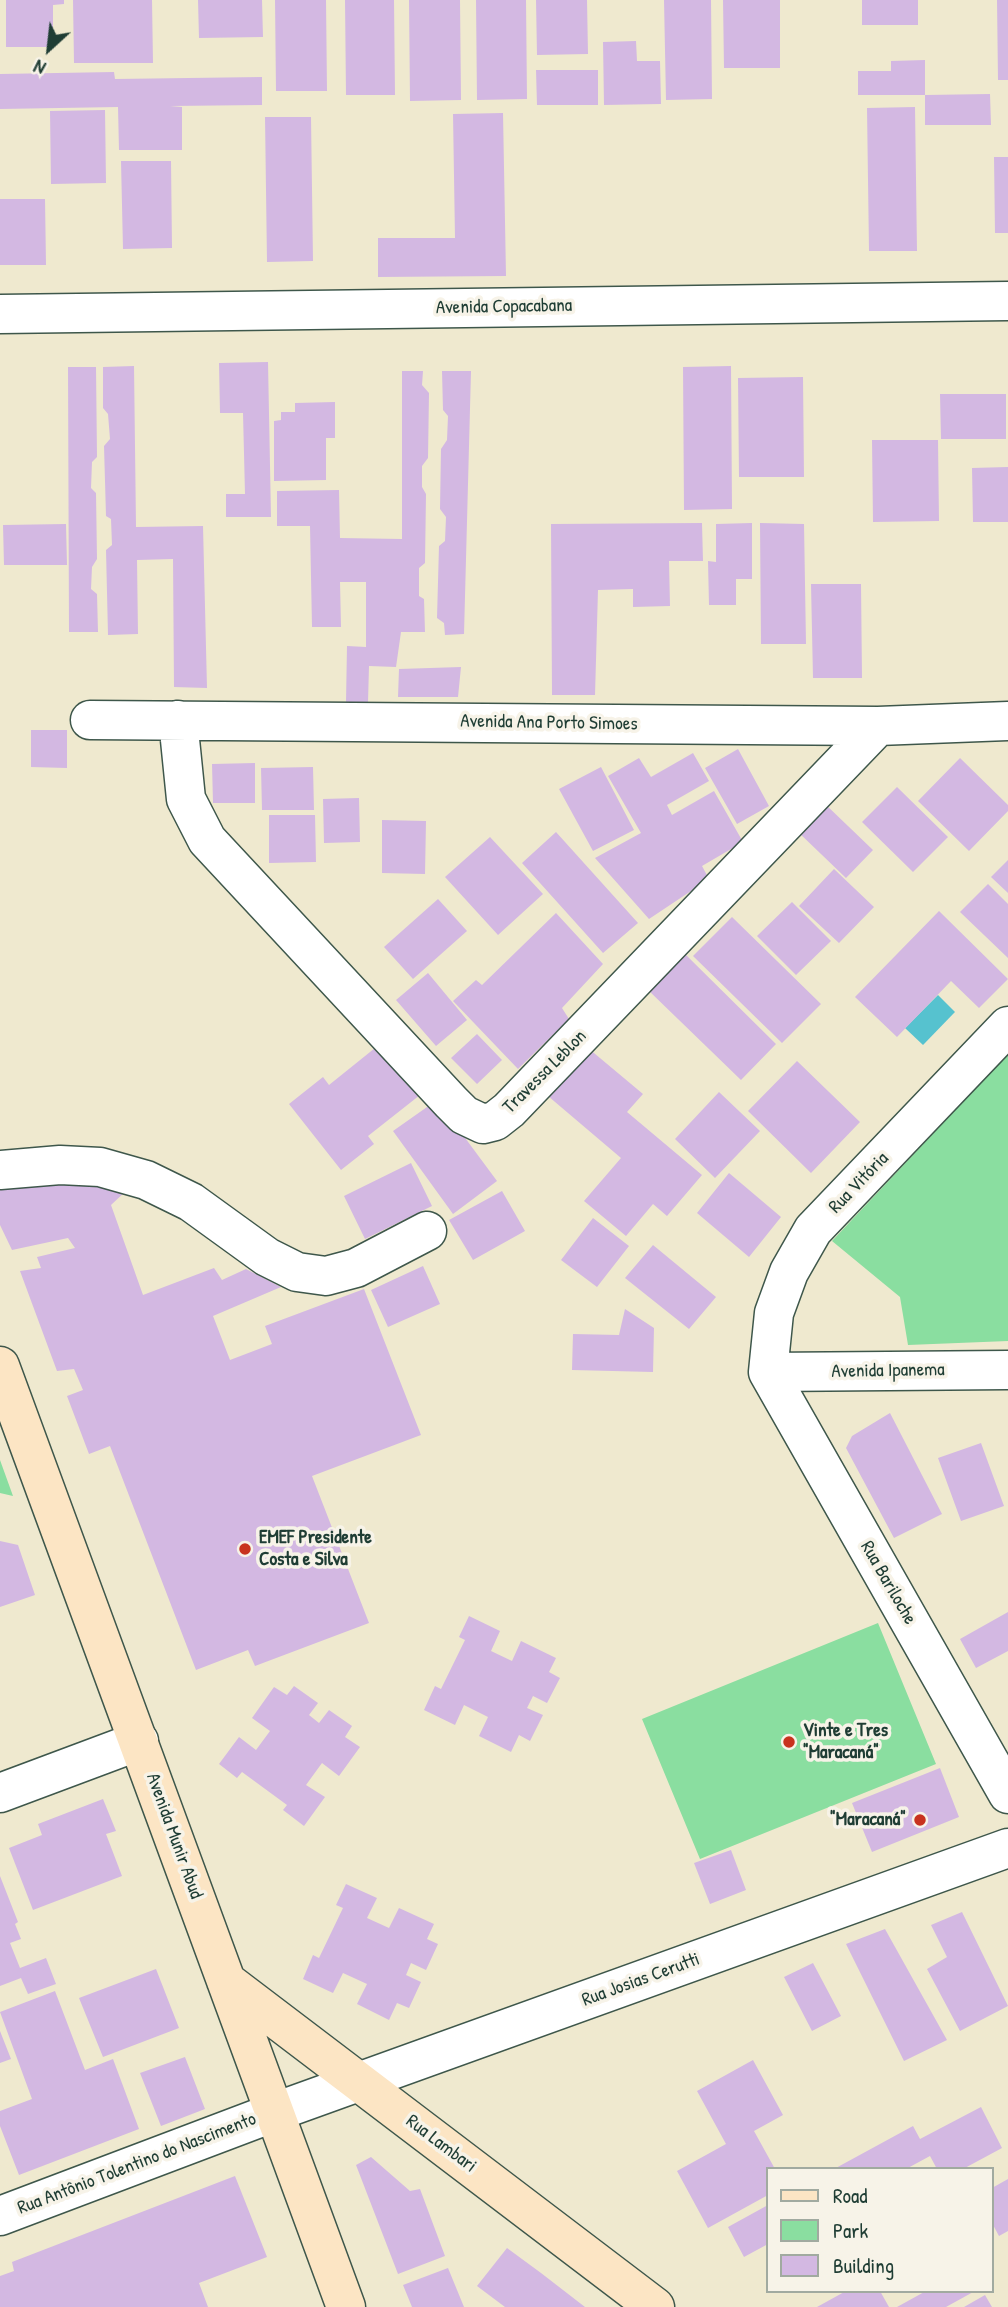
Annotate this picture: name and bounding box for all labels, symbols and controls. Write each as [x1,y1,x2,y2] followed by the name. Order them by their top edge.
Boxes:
[14,14,84,84] north arrow
[29,54,50,82] text: N
[436,294,572,320] street label: Avenida Copacabana
[460,710,638,736] street label: Avenida Ana Porto Simoes
[498,1025,592,1119] street label: Travessa Leblon
[824,1148,894,1218] street label: Rua Vitória
[831,1359,945,1383] street label: Avenida Ipanema
[259,1527,372,1571] place label: EMEF Presidente Costa e Silva
[855,1537,921,1629] street label: Rua Bariloche
[237,1541,253,1557] marker: EMEF Presidente Costa e Silva
[803,1720,888,1764] place label: Vinte e Tres "Maracaná"
[781,1734,797,1750] marker: Vinte e Tres "Maracaná"
[141,1770,207,1902] street label: Avenida Munir Abud
[830,1809,906,1831] place label: "Maracaná"
[912,1812,928,1828] marker: "Maracaná"
[579,1948,703,2012] street label: Rua Josias Cerutti
[15,2108,259,2220] street label: Rua Antônio Tolentino do Nascimento
[401,2110,481,2178] street label: Rua Lambari
[766,2167,994,2293] legend
[833,2181,867,2210] text: Road
[833,2216,868,2245] text: Park
[833,2251,894,2280] text: Building

